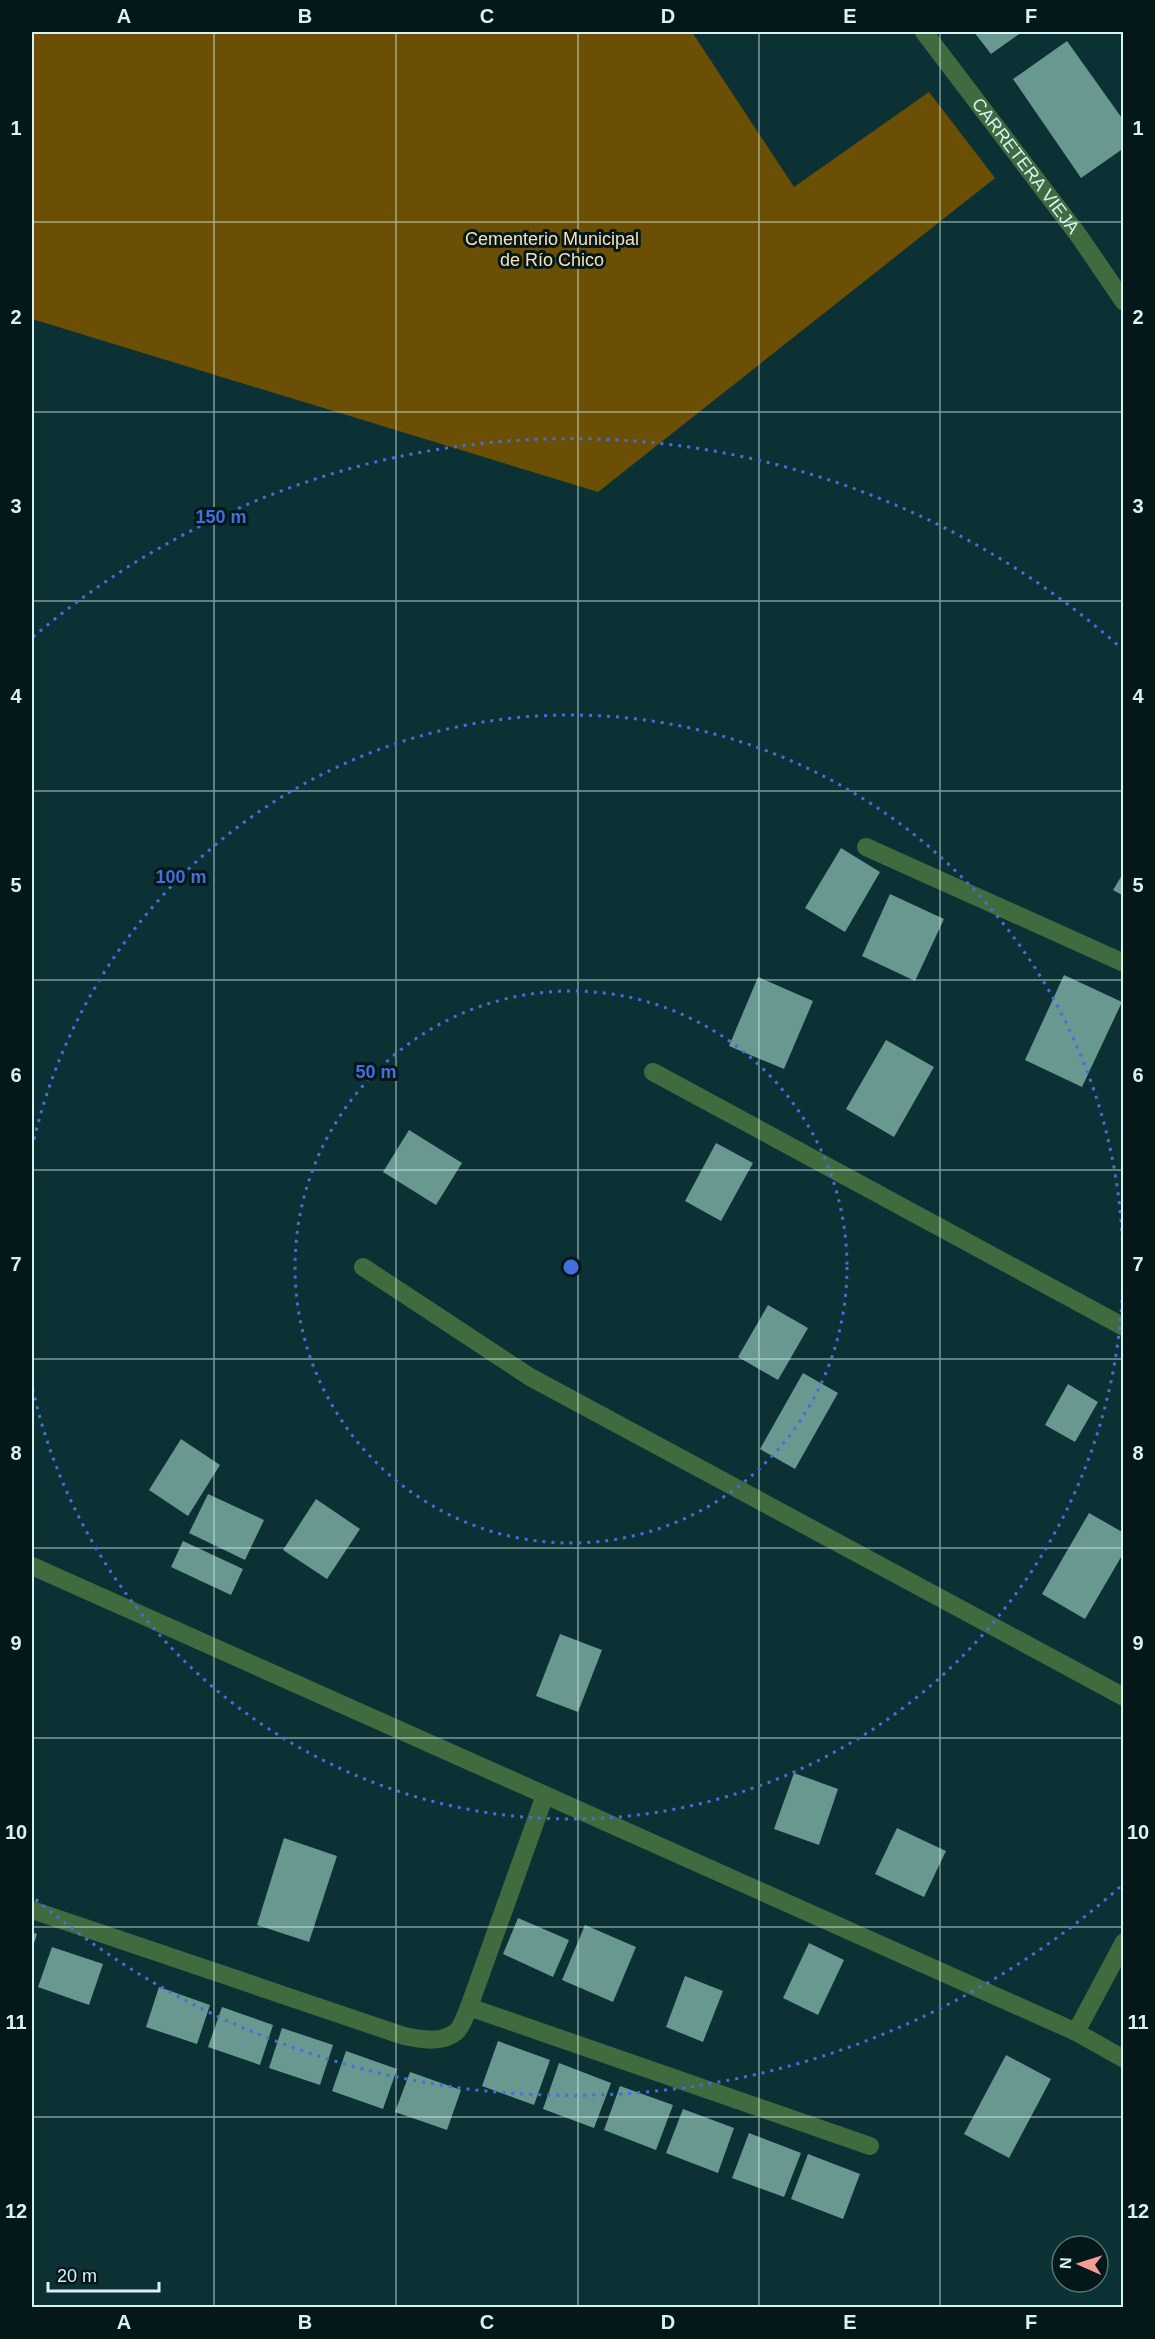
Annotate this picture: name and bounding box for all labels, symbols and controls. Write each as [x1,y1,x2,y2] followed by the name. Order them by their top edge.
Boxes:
[117,5,131,27] text: A
[298,5,312,27] text: B
[480,5,494,27] text: C
[661,5,675,27] text: D
[843,5,857,27] text: E
[1025,5,1037,27] text: F
[968,94,1084,238] street label: CARRETERA VIEJA
[10,117,22,139] text: 1
[1132,117,1144,139] text: 1
[465,229,639,270] park label: Cementerio Municipal de Río Chico
[10,306,22,328] text: 2
[1132,306,1144,328] text: 2
[10,495,22,517] text: 3
[1132,495,1144,517] text: 3
[195,507,247,527] text: 150 m
[10,685,22,707] text: 4
[1132,685,1144,707] text: 4
[155,867,207,887] text: 100 m
[10,874,22,896] text: 5
[1132,874,1144,896] text: 5
[355,1062,397,1082] text: 50 m
[10,1064,22,1086] text: 6
[1132,1064,1144,1086] text: 6
[10,1253,22,1275] text: 7
[1132,1253,1144,1275] text: 7
[561,1257,581,1277] centre of rings
[10,1442,22,1464] text: 8
[1132,1442,1144,1464] text: 8
[10,1632,22,1654] text: 9
[1132,1632,1144,1654] text: 9
[5,1821,27,1843] text: 10
[1127,1821,1149,1843] text: 10
[5,2011,27,2033] text: 11
[1127,2011,1149,2033] text: 11
[5,2200,27,2222] text: 12
[1127,2200,1149,2222] text: 12
[1050,2234,1110,2294] north arrow
[48,2255,159,2293] scale bar
[1057,2257,1074,2269] text: N
[57,2266,97,2286] text: 20 m
[117,2311,131,2333] text: A
[298,2311,312,2333] text: B
[480,2311,494,2333] text: C
[661,2311,675,2333] text: D
[843,2311,857,2333] text: E
[1025,2311,1037,2333] text: F

